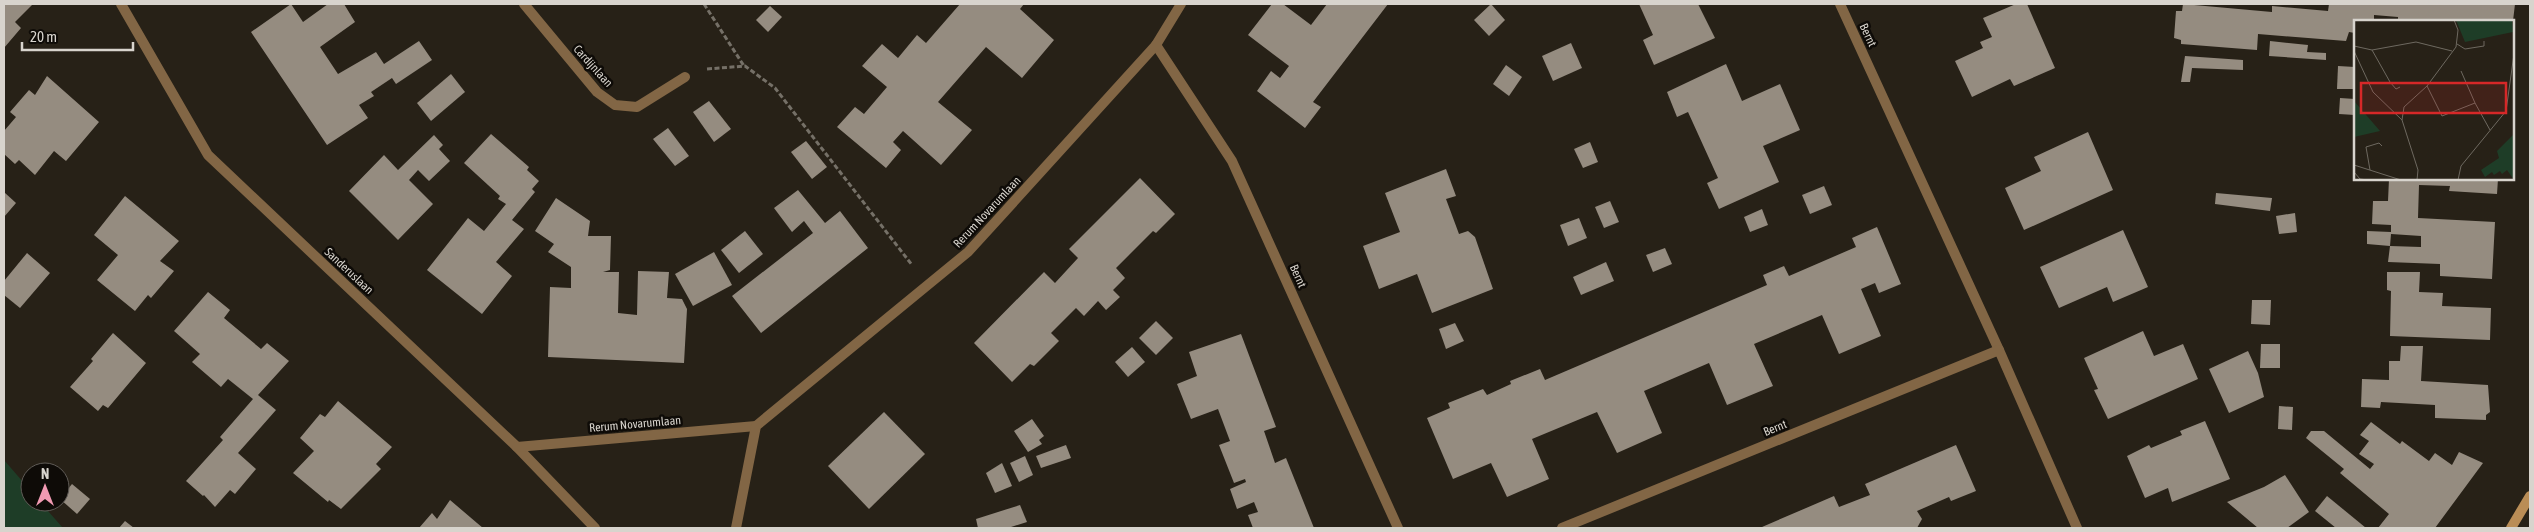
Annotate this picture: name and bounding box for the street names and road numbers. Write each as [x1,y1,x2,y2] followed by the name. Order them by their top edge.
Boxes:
[1857,21,1880,49] street label: Bernt
[570,42,616,90] street label: Cardijnlaan
[950,174,1024,250] street label: Rerum Novarumlaan
[322,245,376,297] street label: Sanderuslaan
[1287,262,1309,290] street label: Bernt
[588,413,682,435] street label: Rerum Novarumlaan
[1761,417,1789,439] street label: Bernt

